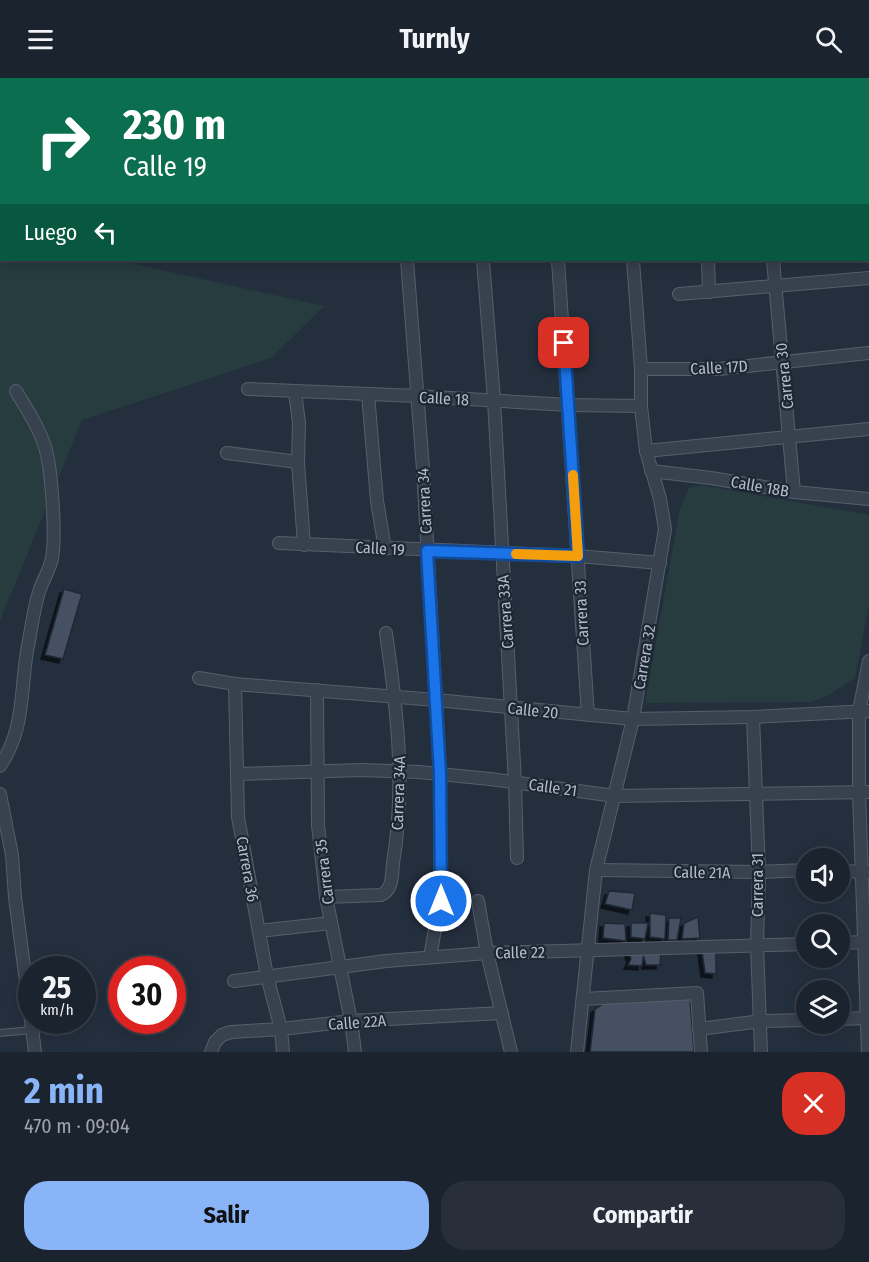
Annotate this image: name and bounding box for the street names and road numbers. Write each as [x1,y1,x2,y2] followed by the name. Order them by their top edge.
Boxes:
[772,342,797,410] street label: Carrera 30
[690,357,748,378] street label: Calle 17D
[419,388,469,409] street label: Calle 18
[413,467,436,534] street label: Carrera 34
[729,472,791,501] street label: Calle 18B
[355,538,406,559] street label: Calle 19
[493,574,518,650] street label: Carrera 33A
[570,580,593,646] street label: Carrera 33
[629,623,660,691] street label: Carrera 32
[507,698,559,723] street label: Calle 20
[388,755,409,831] street label: Carrera 34A
[528,775,578,800] street label: Calle 21
[232,835,263,903] street label: Carrera 36
[311,838,338,906] street label: Carrera 35
[748,853,767,917] street label: Carrera 31
[673,863,731,883] street label: Calle 21A
[495,943,545,962] street label: Calle 22
[327,1011,387,1034] street label: Calle 22A

